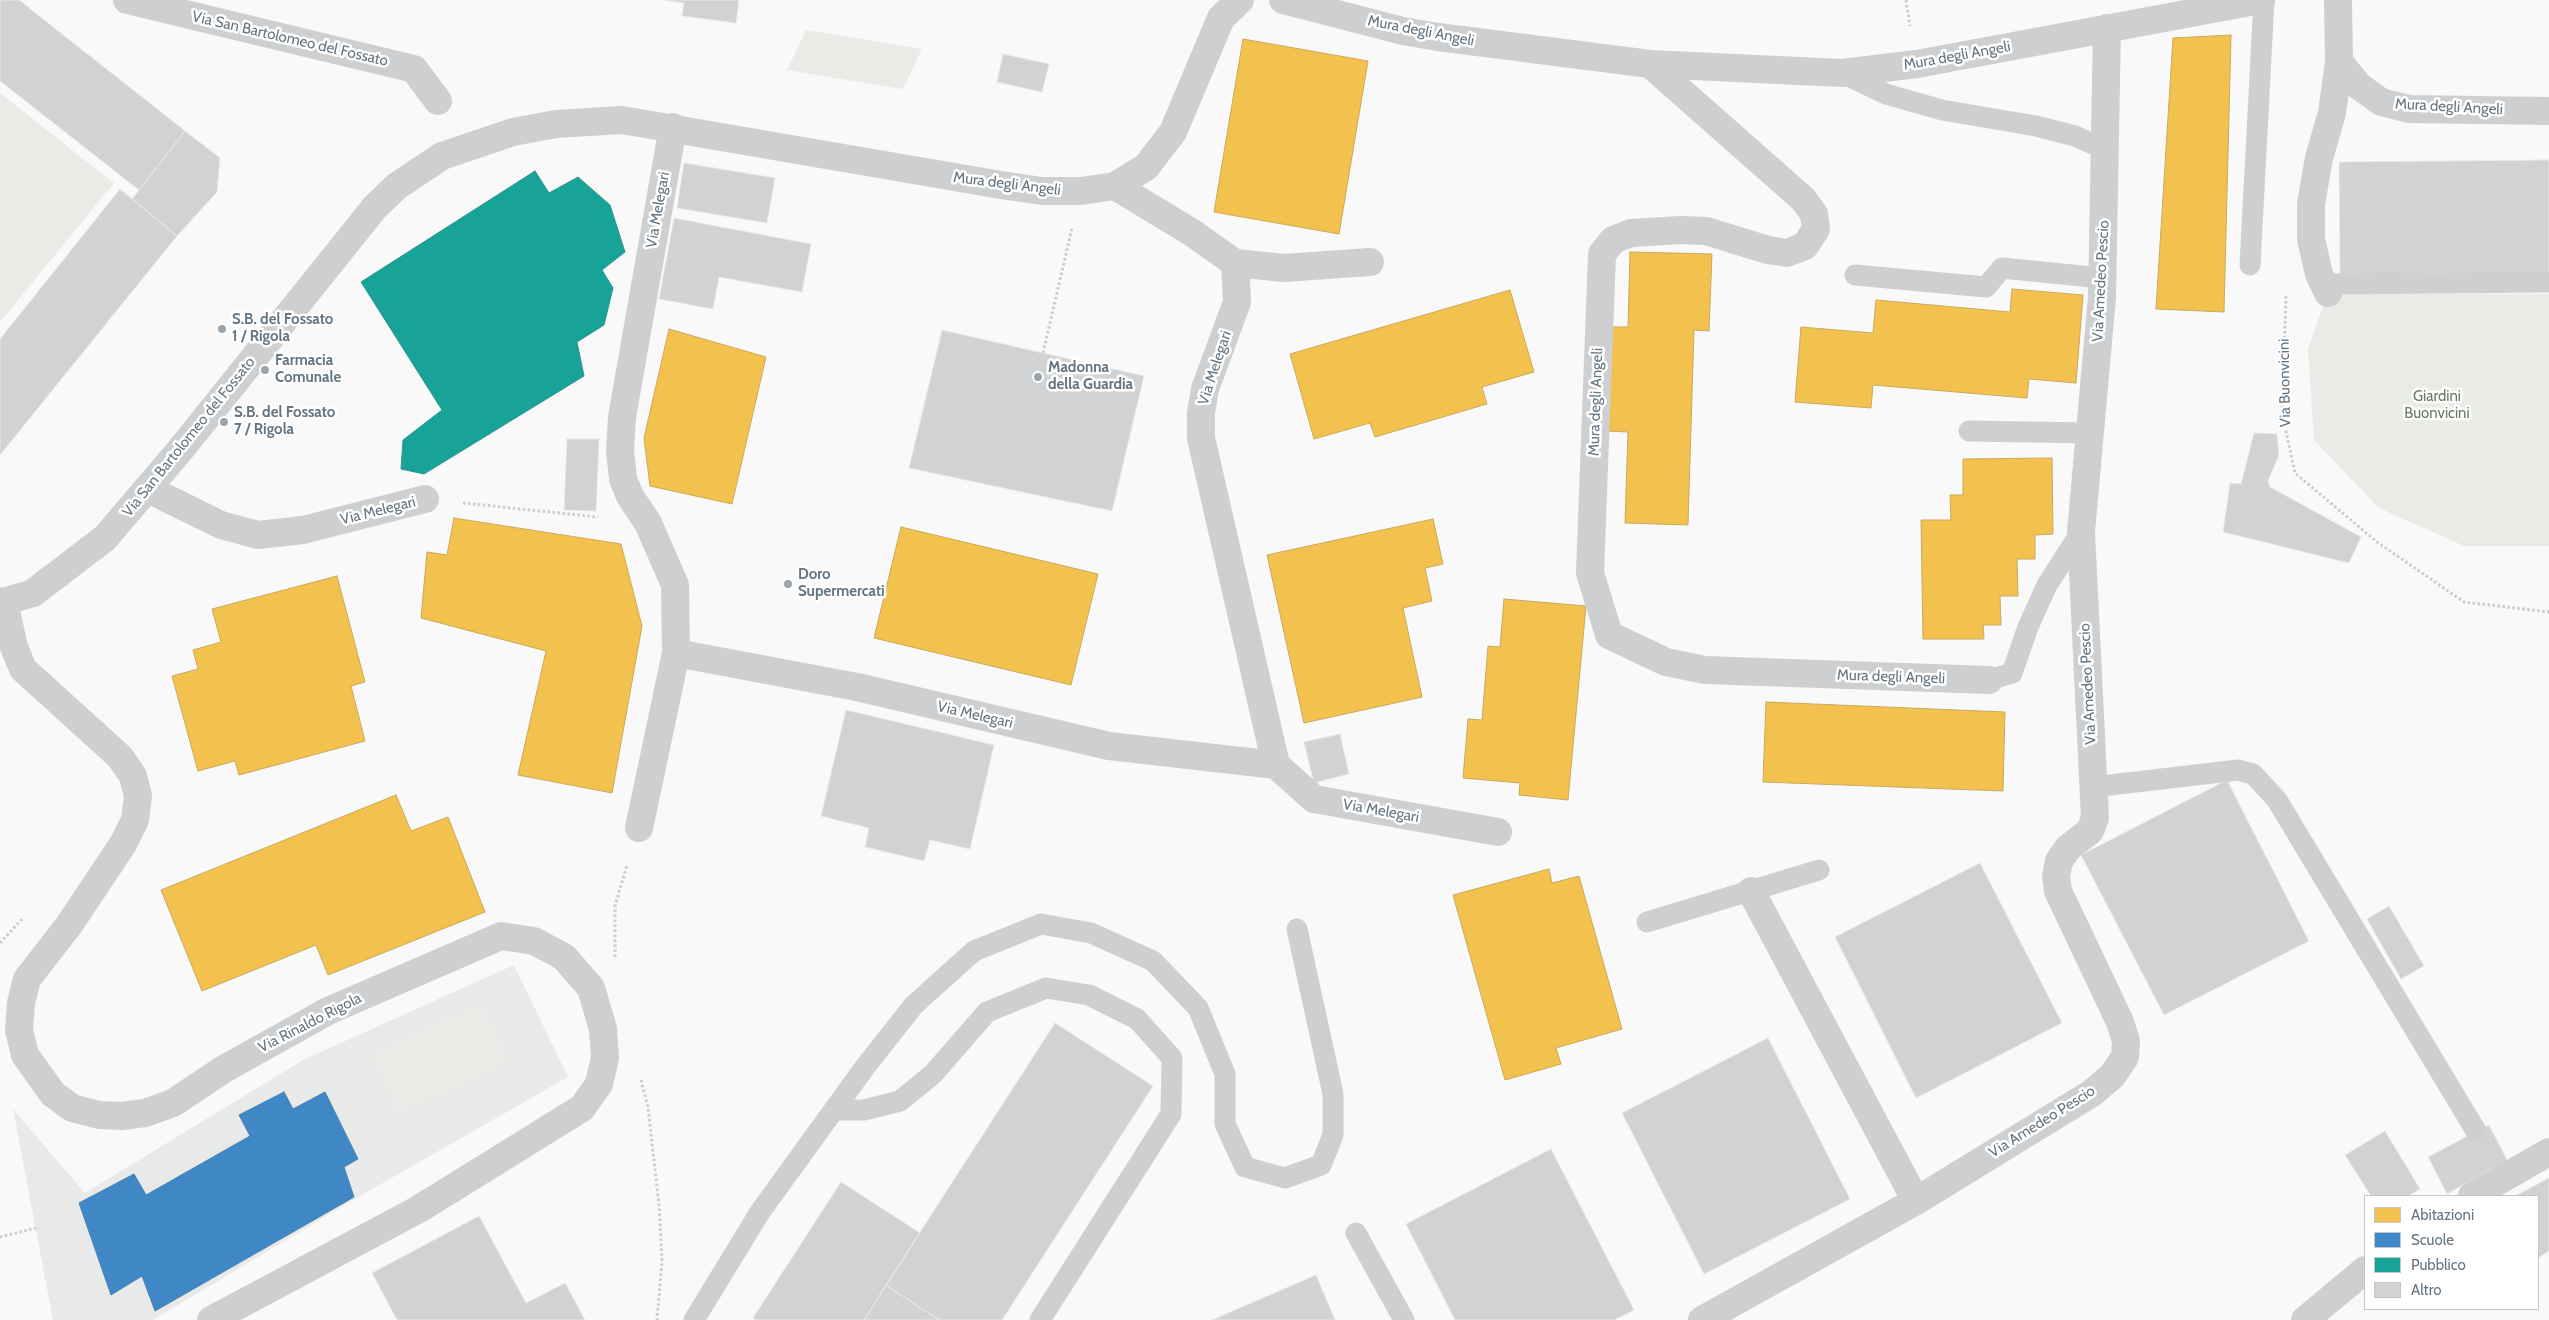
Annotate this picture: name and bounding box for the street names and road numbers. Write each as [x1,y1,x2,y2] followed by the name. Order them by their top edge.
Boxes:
[190,8,390,70] street label: Via San Bartolomeo del Fossato
[1366,12,1476,50] street label: Mura degli Angeli
[1902,38,2012,74] street label: Mura degli Angeli
[2395,95,2503,119] street label: Mura degli Angeli
[952,168,1062,200] street label: Mura degli Angeli
[642,171,674,249] street label: Via Melegari
[2089,220,2113,342] street label: Via Amedeo Pescio
[1195,329,1235,407] street label: Via Melegari
[2275,338,2295,428] street label: Via Buonvicini
[1585,348,1607,456] street label: Mura degli Angeli
[119,353,259,521] street label: Via San Bartolomeo del Fossato
[338,493,418,529] street label: Via Melegari
[2076,623,2100,745] street label: Via Amedeo Pescio
[1837,666,1945,688] street label: Mura degli Angeli
[935,698,1015,732] street label: Via Melegari
[1342,795,1420,827] street label: Via Melegari
[255,989,365,1057] street label: Via Rinaldo Rigola
[1986,1082,2098,1162] street label: Via Amedeo Pescio

